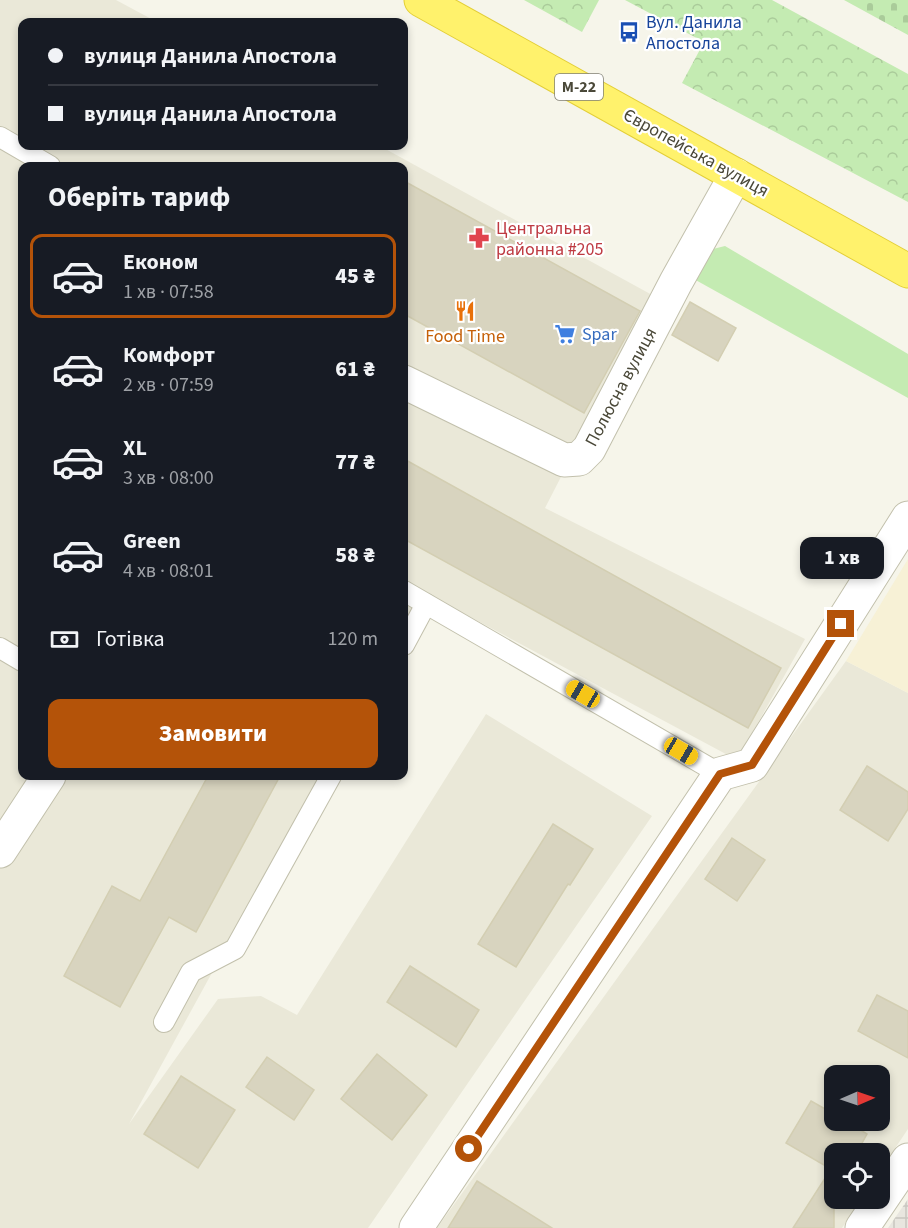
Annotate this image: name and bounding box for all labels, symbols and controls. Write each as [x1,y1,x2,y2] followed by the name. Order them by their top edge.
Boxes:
[646,10,742,56] place label: Вул. Данила Апостола
[617,20,641,44] bus stop icon: Вул. Данила Апостола
[84,40,337,72] text: вулиця Данила Апостола
[555,74,603,100] road number: М-22
[84,98,337,130] text: вулиця Данила Апостола
[619,103,773,203] street label: Європейська вулиця
[48,178,230,217] text: Оберіть тариф
[496,216,603,262] place label: Центральна районна #205
[467,226,491,250] pharmacy icon: Центральна районна #205
[123,246,198,278] text: Економ
[51,249,105,303] icon: car
[335,260,375,292] text: 45 ₴
[123,278,214,306] text: 1 хв · 07:58
[453,299,477,323] restaurant icon: Food Time
[553,322,577,346] supermarket icon: Spar
[582,322,617,347] place label: Spar
[579,323,663,451] street label: Полюсна вулиця
[425,324,505,349] place label: Food Time
[123,339,215,371] text: Комфорт
[51,342,105,396] icon: car
[335,353,375,385] text: 61 ₴
[123,371,214,399] text: 2 хв · 07:59
[123,432,147,464] text: XL
[51,435,105,489] icon: car
[335,446,375,478] text: 77 ₴
[123,464,214,492] text: 3 хв · 08:00
[123,525,181,557] text: Green
[51,528,105,582] icon: car
[799,537,883,579] callout: 1 хв
[335,539,375,571] text: 58 ₴
[824,544,860,572] text: 1 хв
[123,557,214,585] text: 4 хв · 08:01
[827,610,854,637] route end
[48,623,81,656] icon: cash
[96,623,165,655] text: Готівка
[328,625,378,653] text: 120 m
[563,677,603,711] car
[48,699,378,768] button: Замовити
[661,734,701,768] car
[824,1065,890,1131] north arrow
[824,1065,890,1209] map controls
[455,1135,482,1162] route start
[824,1143,890,1209] button: locate

